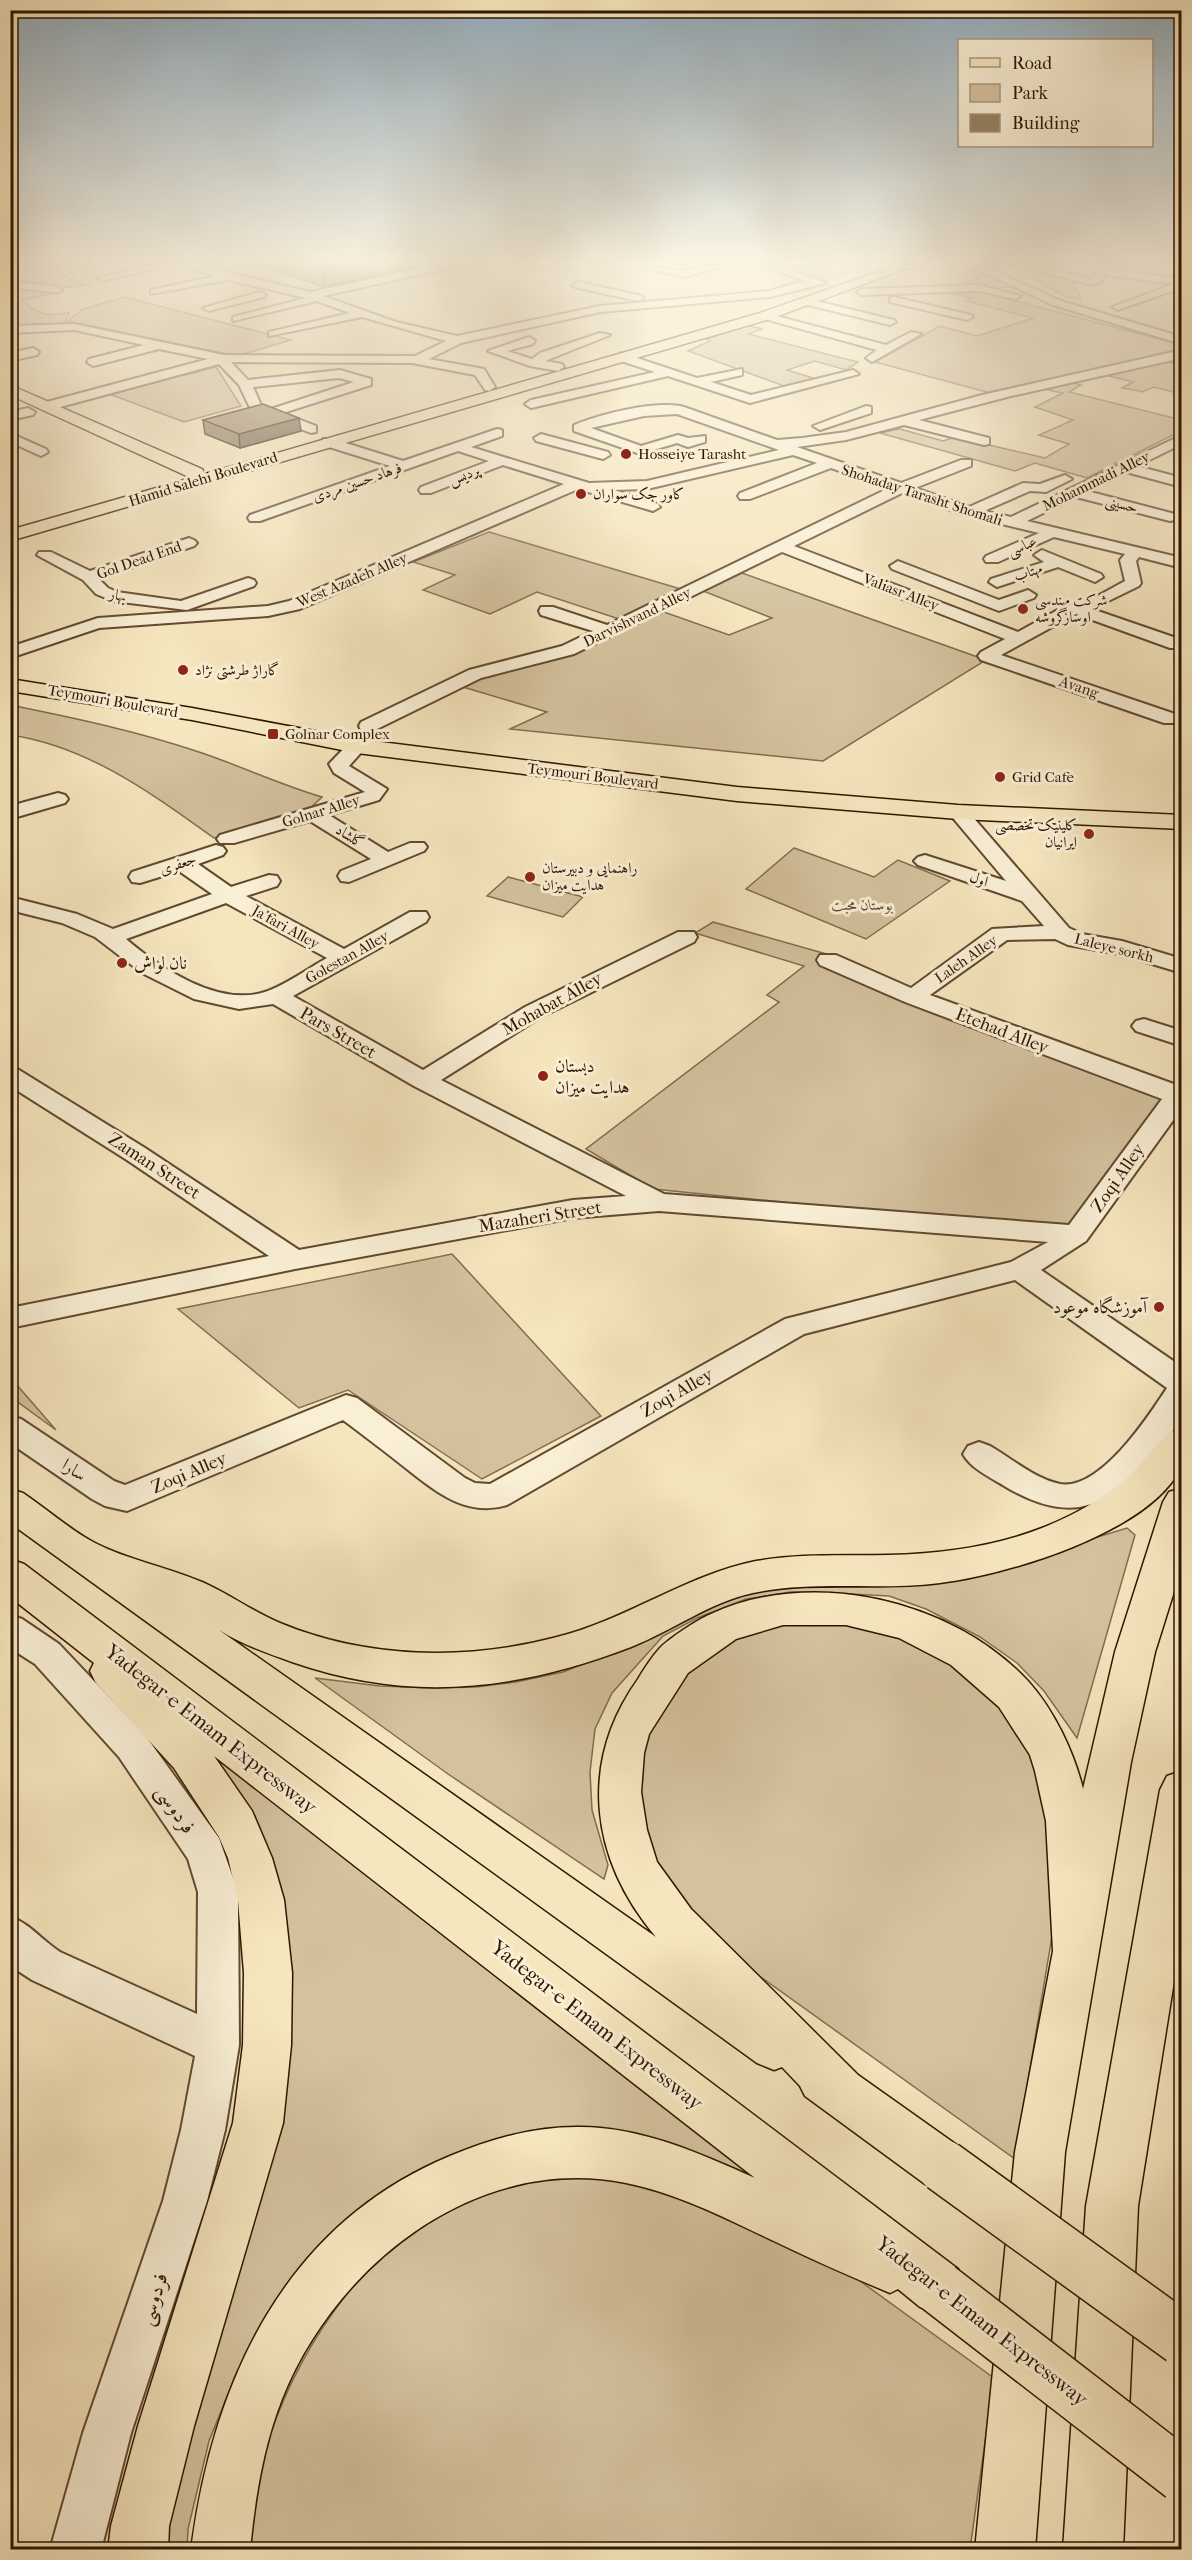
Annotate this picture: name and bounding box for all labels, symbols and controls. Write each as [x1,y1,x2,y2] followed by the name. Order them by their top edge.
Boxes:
[958,39,1153,147] legend
[1012,53,1052,74] text: Road
[1012,83,1049,104] text: Park
[1012,113,1080,134] text: Building
[638,445,747,463] place label: Hosseiye Tarasht
[619,447,633,461] marker: Hosseiye Tarasht
[1039,447,1154,515] street label: Mohammadi Alley
[126,448,280,510] street label: Hamid Salehi Boulevard
[310,458,405,508] street label: فرهاد حسین مردی
[446,460,484,490] street label: پردیس
[839,460,1005,530] street label: Shohaday Tarasht Shomali
[593,485,685,503] place label: کاور جک سواران
[574,487,588,501] marker: کاور جک سواران
[1103,491,1140,519] street label: حسینی
[1004,532,1040,562] street label: عباسی
[94,537,185,583] street label: Gol Dead End
[293,548,411,612] street label: West Azadeh Alley
[1011,559,1045,586] street label: مهتاب
[860,569,942,615] street label: Valiasr Alley
[580,583,695,651] street label: Darvishvand Alley
[105,584,128,607] street label: بهار
[1035,591,1107,626] place label: شرکت مهندسی ا‌وسازگروشه
[1016,602,1030,616] marker: شرکت مهندسی ا‌وسازگروشه
[195,661,280,681] place label: گاراژ طرشتی نژاد
[176,663,190,677] marker: گاراژ طرشتی نژاد
[1056,672,1102,702] street label: Avang
[46,681,180,721] street label: Teymouri Boulevard
[285,725,390,743] place label: Golnar Complex
[266,727,280,741] marker: Golnar Complex
[526,759,660,793] street label: Teymouri Boulevard
[1012,768,1074,786] place label: Grid Cafe
[993,770,1007,784] marker: Grid Cafe
[280,790,363,831] street label: Golnar Alley
[995,816,1077,851] place label: کلینیک تخصصی ایرانیان
[332,820,368,852] street label: گلشاد
[1082,827,1096,841] marker: کلینیک تخصصی ایرانیان
[157,849,199,880] street label: جعفری
[542,859,638,895] place label: راهنمایی و دبیرستان هدایت میزان
[967,868,991,890] street label: اول
[523,870,537,884] marker: راهنمایی و دبیرستان هدایت میزان
[831,896,893,914] park label: بوستان محبت
[248,901,324,953] street label: Ja'fari Alley
[302,926,393,987] street label: Golestan Alley
[1073,929,1156,967] street label: Laleye sorkh
[931,930,1002,987] street label: Laleh Alley
[134,953,187,974] place label: نان لواش
[115,956,129,970] marker: نان لواش
[498,967,607,1040] street label: Mohabat Alley
[296,1003,380,1064] street label: Pars Street
[952,1004,1053,1059] street label: Etehad Alley
[555,1056,630,1099] place label: دبستان هدایت میزان
[536,1069,550,1083] marker: دبستان هدایت میزان
[104,1128,204,1204] street label: Zaman Street
[1087,1138,1150,1217] street label: Zoqi Alley
[477,1197,604,1237] street label: Mazaheri Street
[1053,1295,1149,1318] place label: آموزشگاه موعود
[1152,1300,1166,1314] marker: آموزشگاه موعود
[637,1363,718,1422] street label: Zoqi Alley
[148,1447,231,1498] street label: Zoqi Alley
[58,1454,90,1486] street label: سارا
[100,1638,322,1820] street label: Yadegar-e Emam Expressway
[149,1780,201,1840] street label: فردوسی
[486,1934,708,2116] street label: Yadegar-e Emam Expressway
[871,2230,1093,2412] street label: Yadegar-e Emam Expressway
[133,2270,176,2329] street label: فردوسی

